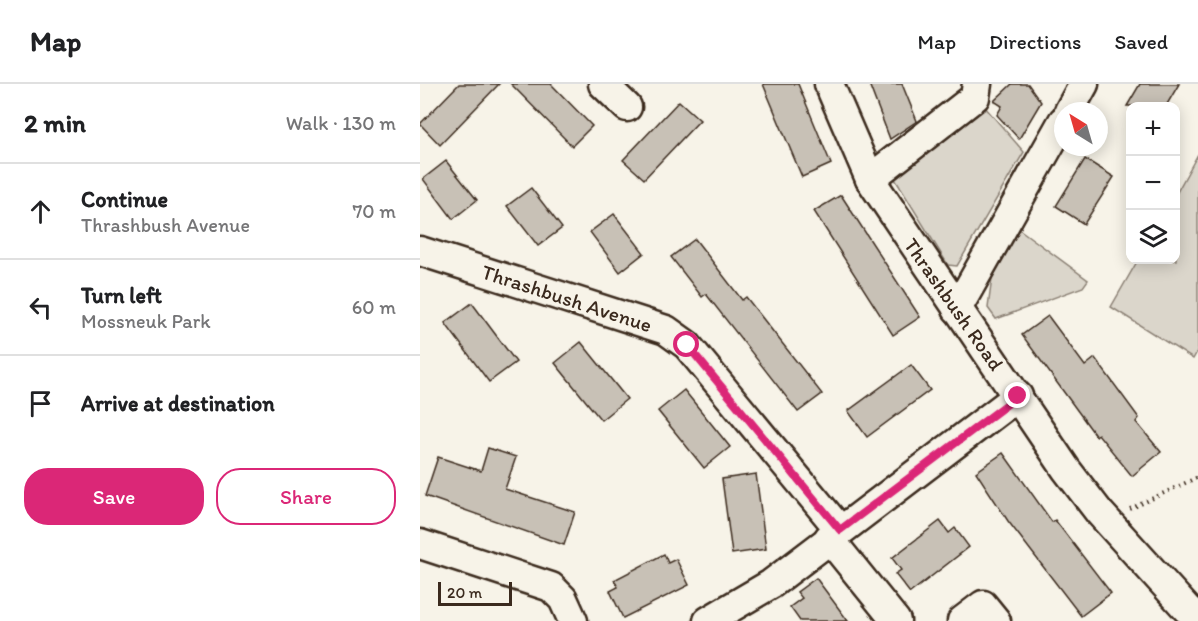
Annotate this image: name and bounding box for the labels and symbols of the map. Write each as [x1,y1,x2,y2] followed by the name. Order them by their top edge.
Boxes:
[1054,102,1108,156] north arrow
[899,233,1009,375] street label: Thrashbush Road
[479,259,655,337] street label: Thrashbush Avenue
[673,331,699,357] route start
[1004,382,1030,408] route end
[438,579,512,606] scale bar

